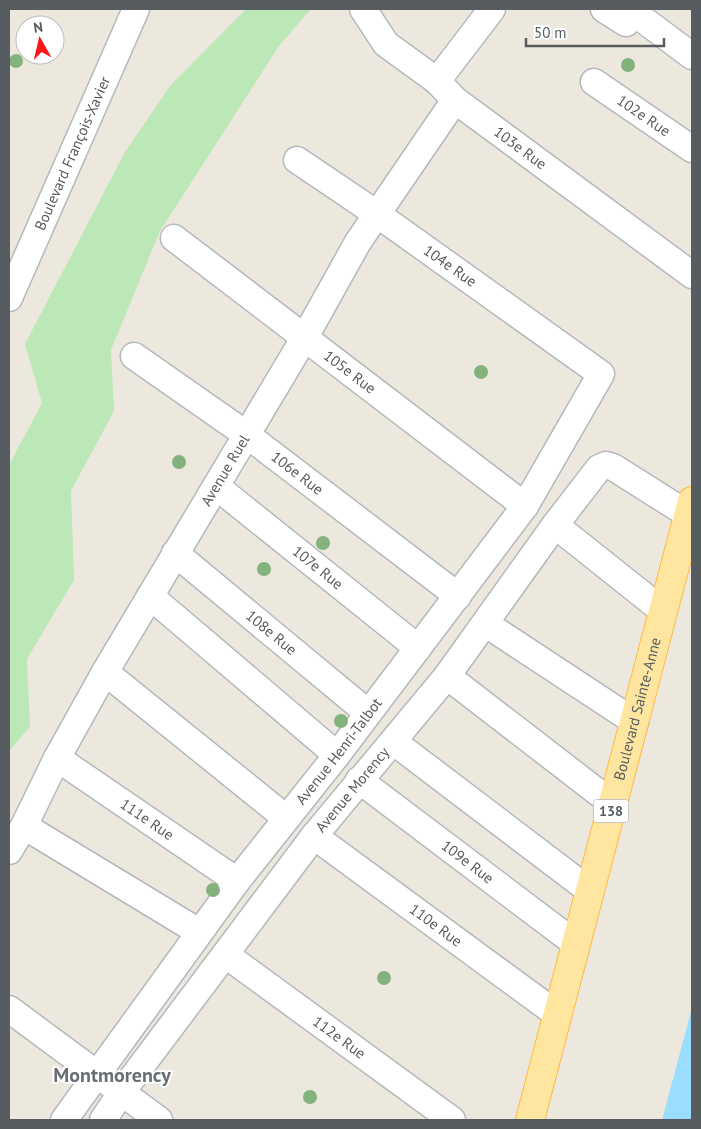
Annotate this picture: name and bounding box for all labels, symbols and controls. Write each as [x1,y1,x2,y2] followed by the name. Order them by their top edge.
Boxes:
[15,15,65,65] north arrow
[526,15,664,47] scale bar
[32,18,44,37] text: N
[534,23,567,42] text: 50 m
[30,73,114,233] street label: Boulevard François-Xavier
[613,90,674,140] street label: 102e Rue
[490,122,550,173] street label: 103e Rue
[420,240,481,291] street label: 104e Rue
[320,346,380,398] street label: 105e Rue
[196,431,254,509] street label: Avenue Ruel
[268,447,327,499] street label: 106e Rue
[289,541,347,593] street label: 107e Rue
[242,606,301,659] street label: 108e Rue
[609,635,665,782] street label: Boulevard Sainte-Anne
[291,694,386,808] street label: Avenue Henri-Talbot
[311,743,393,836] street label: Avenue Morency
[117,794,178,844] street label: 111e Rue
[594,799,628,822] road number: 138
[438,836,498,887] street label: 109e Rue
[406,899,466,951] street label: 110e Rue
[309,1012,369,1063] street label: 112e Rue
[53,1062,171,1088] district label: Montmorency

